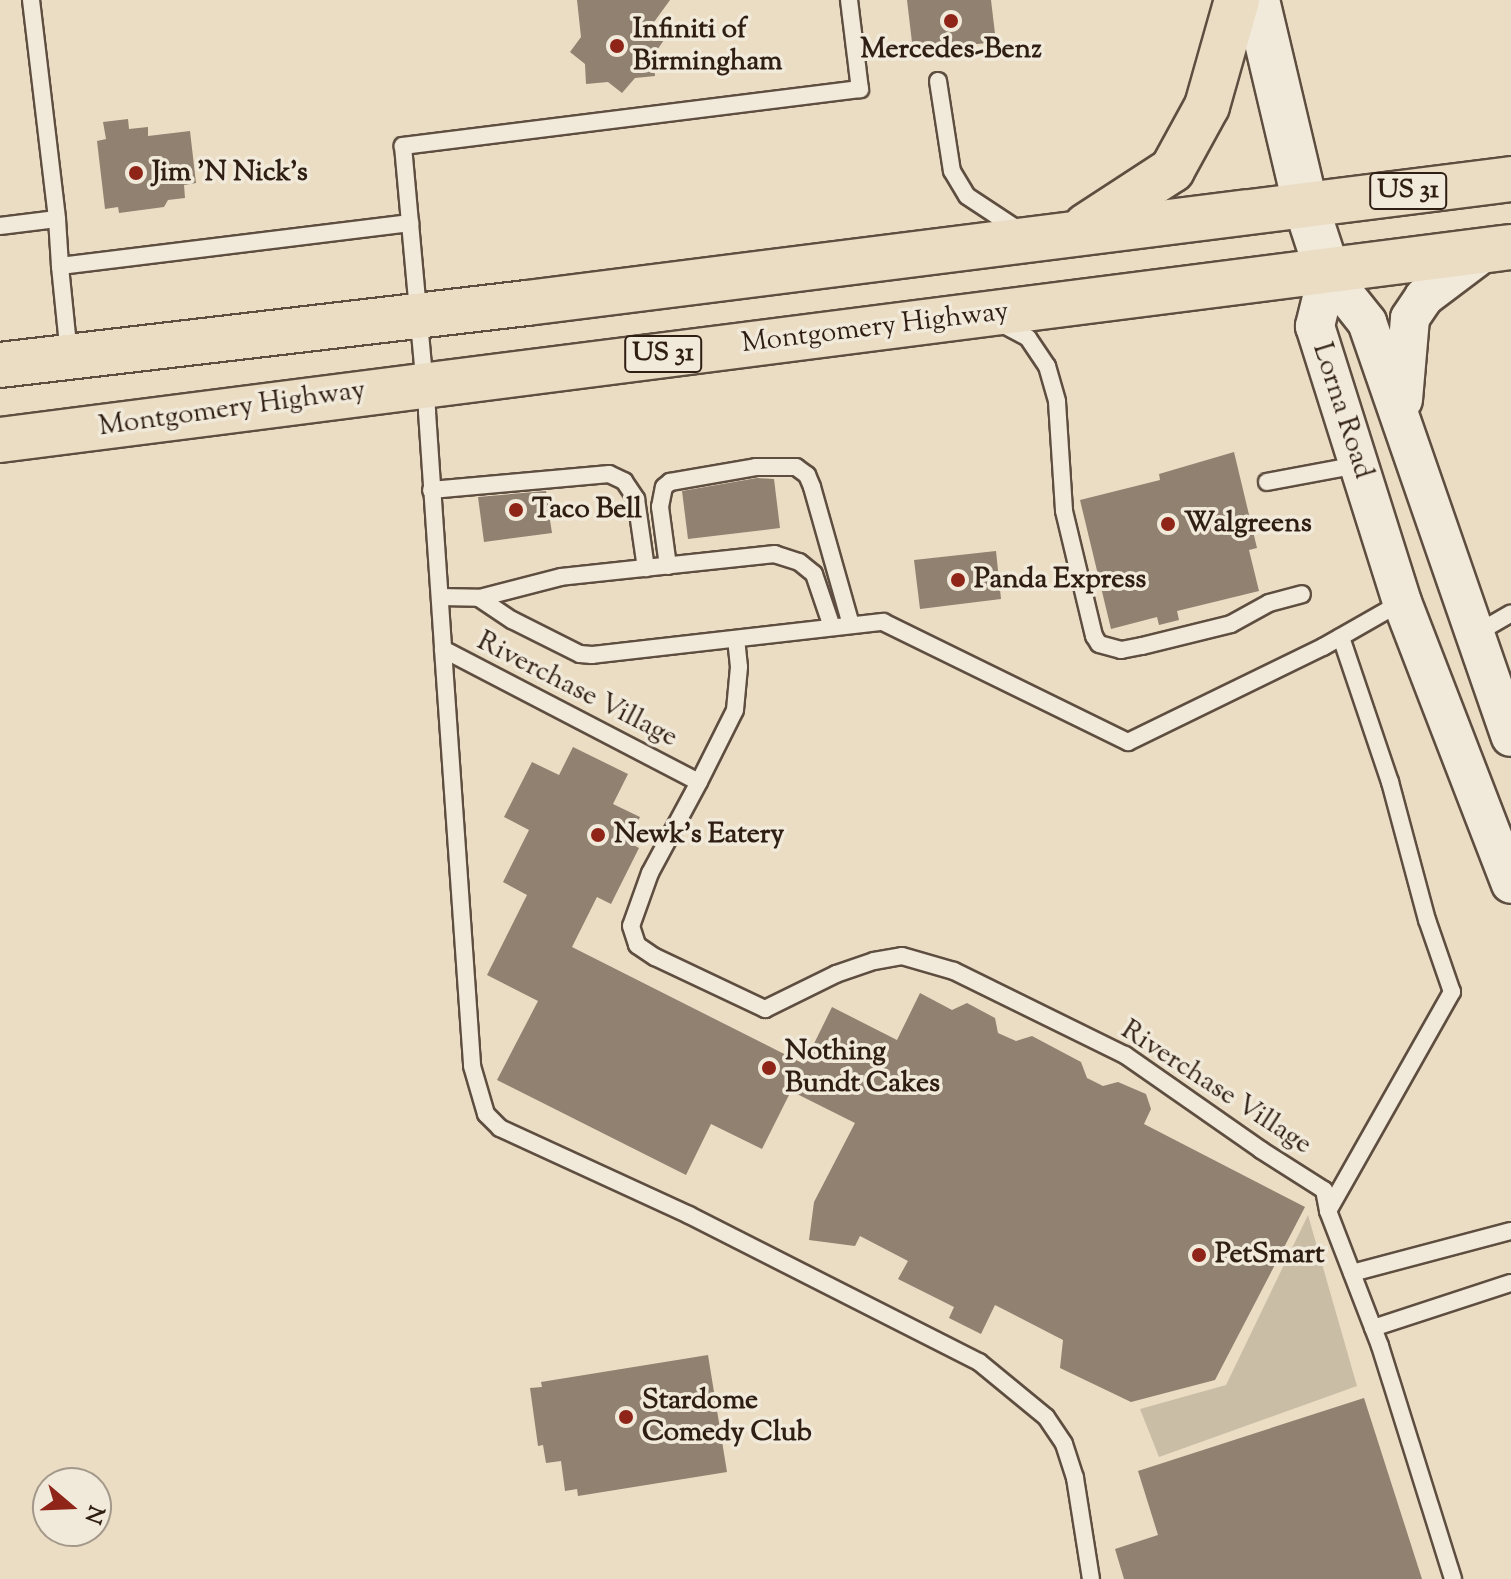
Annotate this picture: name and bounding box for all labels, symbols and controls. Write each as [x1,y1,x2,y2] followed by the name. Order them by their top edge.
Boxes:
[942,12,960,30] marker: Mercedes-Benz
[633,13,782,79] place label: Infiniti of Birmingham
[860,33,1042,67] place label: Mercedes-Benz
[608,37,626,55] marker: Infiniti of Birmingham
[152,156,308,190] place label: Jim 'N Nick's
[127,164,145,182] marker: Jim 'N Nick's
[1368,169,1448,213] road number: US 31
[740,295,1010,361] street label: Montgomery Highway
[623,332,703,376] road number: US 31
[1304,339,1380,483] street label: Lorna Road
[97,374,367,444] street label: Montgomery Highway
[532,493,642,527] place label: Taco Bell
[507,501,525,519] marker: Taco Bell
[1184,507,1312,541] place label: Walgreens
[1159,515,1177,533] marker: Walgreens
[974,563,1146,597] place label: Panda Express
[949,571,967,589] marker: Panda Express
[471,625,683,755] street label: Riverchase Village
[614,818,784,852] place label: Newk's Eatery
[589,826,607,844] marker: Newk's Eatery
[1114,1014,1318,1162] street label: Riverchase Village
[785,1035,940,1101] place label: Nothing Bundt Cakes
[760,1059,778,1077] marker: Nothing Bundt Cakes
[1215,1238,1325,1272] place label: PetSmart
[1190,1246,1208,1264] marker: PetSmart
[642,1384,812,1450] place label: Stardome Comedy Club
[617,1408,635,1426] marker: Stardome Comedy Club
[32,1467,112,1547] north arrow
[75,1501,111,1528] text: N

